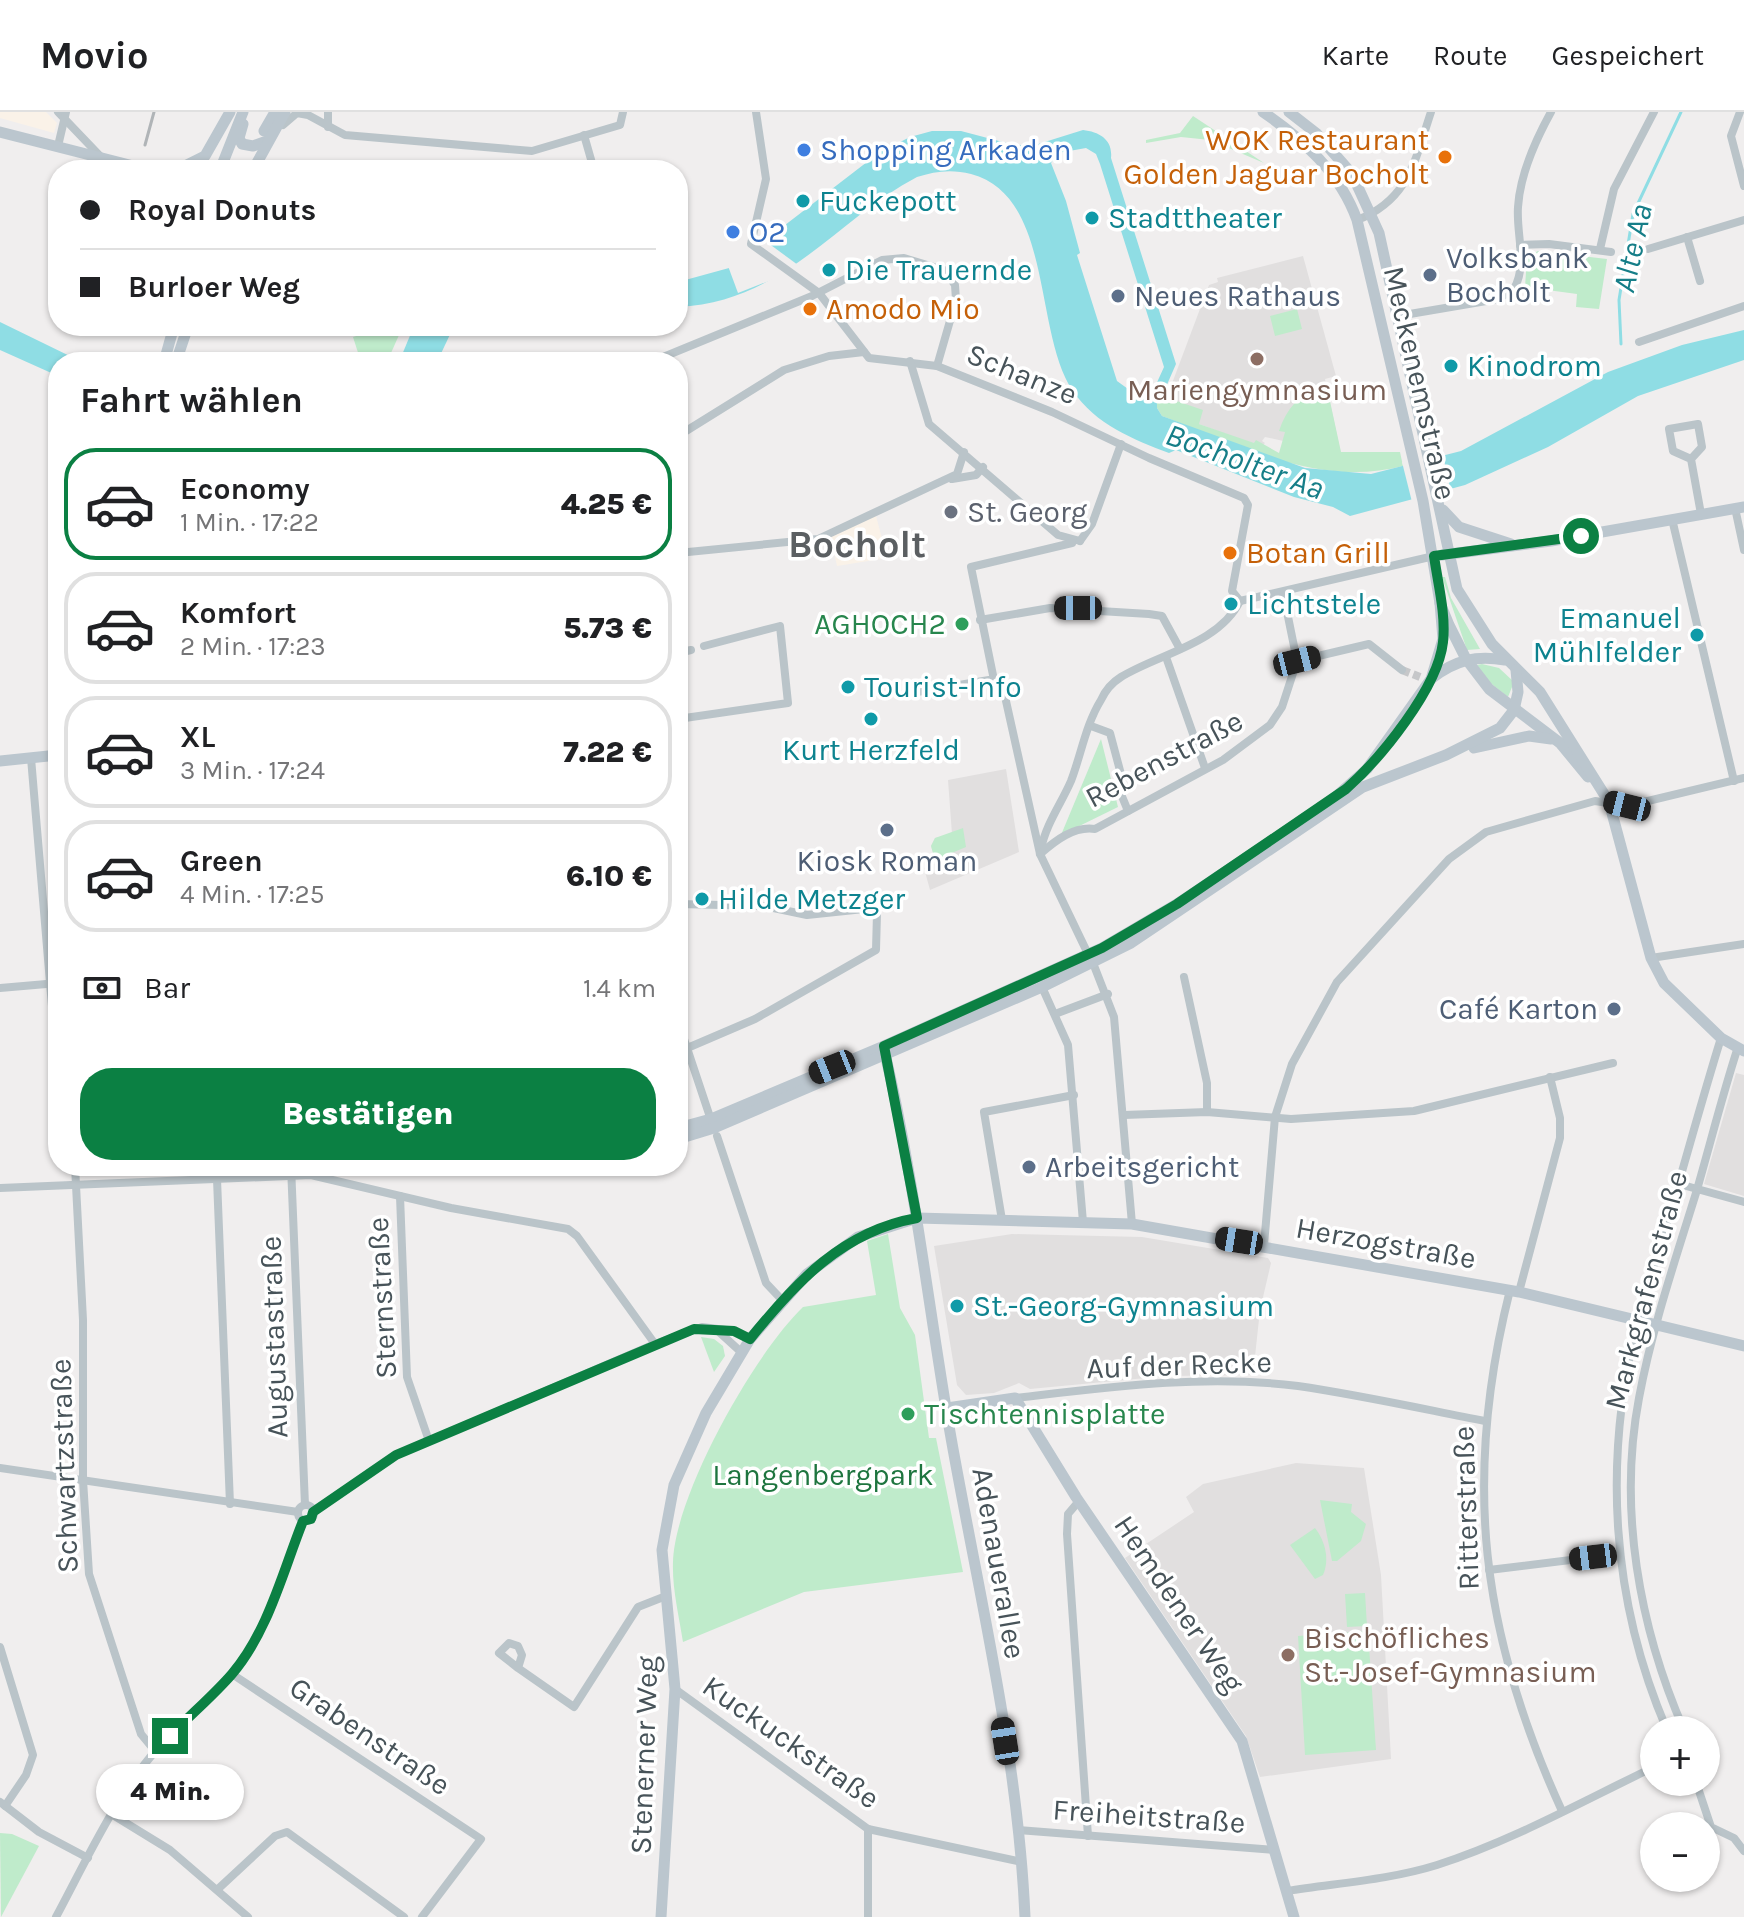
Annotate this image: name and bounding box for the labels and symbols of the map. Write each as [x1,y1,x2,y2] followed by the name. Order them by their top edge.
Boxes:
[1124,122,1429,192] place label: WOK Restaurant Golden Jaguar Bocholt
[820,132,1072,168] place label: Shopping Arkaden
[795,141,813,159] marker: Shopping Arkaden
[1436,148,1454,166] marker: WOK Restaurant Golden Jaguar Bocholt
[819,183,956,219] place label: Fuckepott
[794,192,812,210] marker: Fuckepott
[1108,200,1282,236] place label: Stadttheater
[1605,200,1660,296] water label: Alte Aa
[1083,209,1101,227] marker: Stadttheater
[749,214,786,250] place label: O2
[724,223,742,241] marker: O2
[1446,240,1589,310] place label: Volksbank Bocholt
[845,252,1032,288] place label: Die Trauernde
[820,261,838,279] marker: Die Trauernde
[1376,263,1464,503] street label: Meckenemstraße
[1421,266,1439,284] marker: Volksbank Bocholt
[1134,278,1341,314] place label: Neues Rathaus
[1109,287,1127,305] marker: Neues Rathaus
[826,291,980,327] place label: Amodo Mio
[801,300,819,318] marker: Amodo Mio
[961,336,1083,412] street label: Schanze
[1467,348,1602,384] place label: Kinodrom
[1248,350,1266,368] marker: Mariengymnasium
[1442,357,1460,375] marker: Kinodrom
[1127,372,1387,408] place label: Mariengymnasium
[1161,416,1329,507] water label: Bocholter Aa
[967,494,1087,530] place label: St. Georg
[942,503,960,521] marker: St. Georg
[1563,518,1599,554] route start
[788,522,926,567] district label: Bocholt
[1246,535,1390,571] place label: Botan Grill
[1221,544,1239,562] marker: Botan Grill
[1247,586,1381,622] place label: Lichtstele
[1222,595,1240,613] marker: Lichtstele
[1054,596,1102,620] car
[1533,600,1681,670] place label: Emanuel Mühlfelder
[814,606,946,642] place label: AGHOCH2
[953,615,971,633] marker: AGHOCH2
[1688,626,1706,644] marker: Emanuel Mühlfelder
[1271,644,1323,678] car
[864,669,1022,705] place label: Tourist-Info
[839,678,857,696] marker: Tourist-Info
[1079,702,1249,816] street label: Rebenstraße
[862,710,880,728] marker: Kurt Herzfeld
[782,732,960,768] place label: Kurt Herzfeld
[1601,789,1653,823] car
[878,821,896,839] marker: Kiosk Roman
[797,843,977,879] place label: Kiosk Roman
[718,881,905,917] place label: Hilde Metzger
[693,890,711,908] marker: Hilde Metzger
[1439,991,1598,1027] place label: Café Karton
[1605,1000,1623,1018] marker: Café Karton
[805,1047,859,1087] car
[1045,1149,1239,1185] place label: Arbeitsgericht
[1020,1158,1038,1176] marker: Arbeitsgericht
[1597,1167,1695,1413] street label: Markgrafenstraße
[1293,1209,1479,1277] street label: Herzogstraße
[360,1216,404,1380] street label: Sternstraße
[1213,1225,1265,1257] car
[252,1235,296,1439] street label: Augustastraße
[973,1288,1274,1324] place label: St.-Georg-Gymnasium
[948,1297,966,1315] marker: St.-Georg-Gymnasium
[1086,1344,1272,1386] street label: Auf der Recke
[42,1358,86,1574] street label: Schwartzstraße
[924,1396,1165,1432] place label: Tischtennisplatte
[899,1405,917,1423] marker: Tischtennisplatte
[1445,1425,1487,1591] street label: Ritterstraße
[712,1457,934,1493] park label: Langenbergpark
[964,1465,1034,1661] street label: Adenauerallee
[1106,1508,1252,1700] street label: Hemdener Weg
[1568,1542,1618,1572] car
[1304,1620,1597,1690] place label: Bischöfliches St.-Josef-Gymnasium
[1279,1646,1297,1664] marker: Bischöfliches St.-Josef-Gymnasium
[623,1655,665,1855] street label: Stenerner Weg
[696,1668,886,1816] street label: Kuckuckstraße
[283,1669,457,1803] street label: Grabenstraße
[989,1715,1021,1767] car
[152,1718,188,1754] route end
[96,1764,244,1820] callout: 4 Min.
[1052,1791,1246,1841] street label: Freiheitstraße

